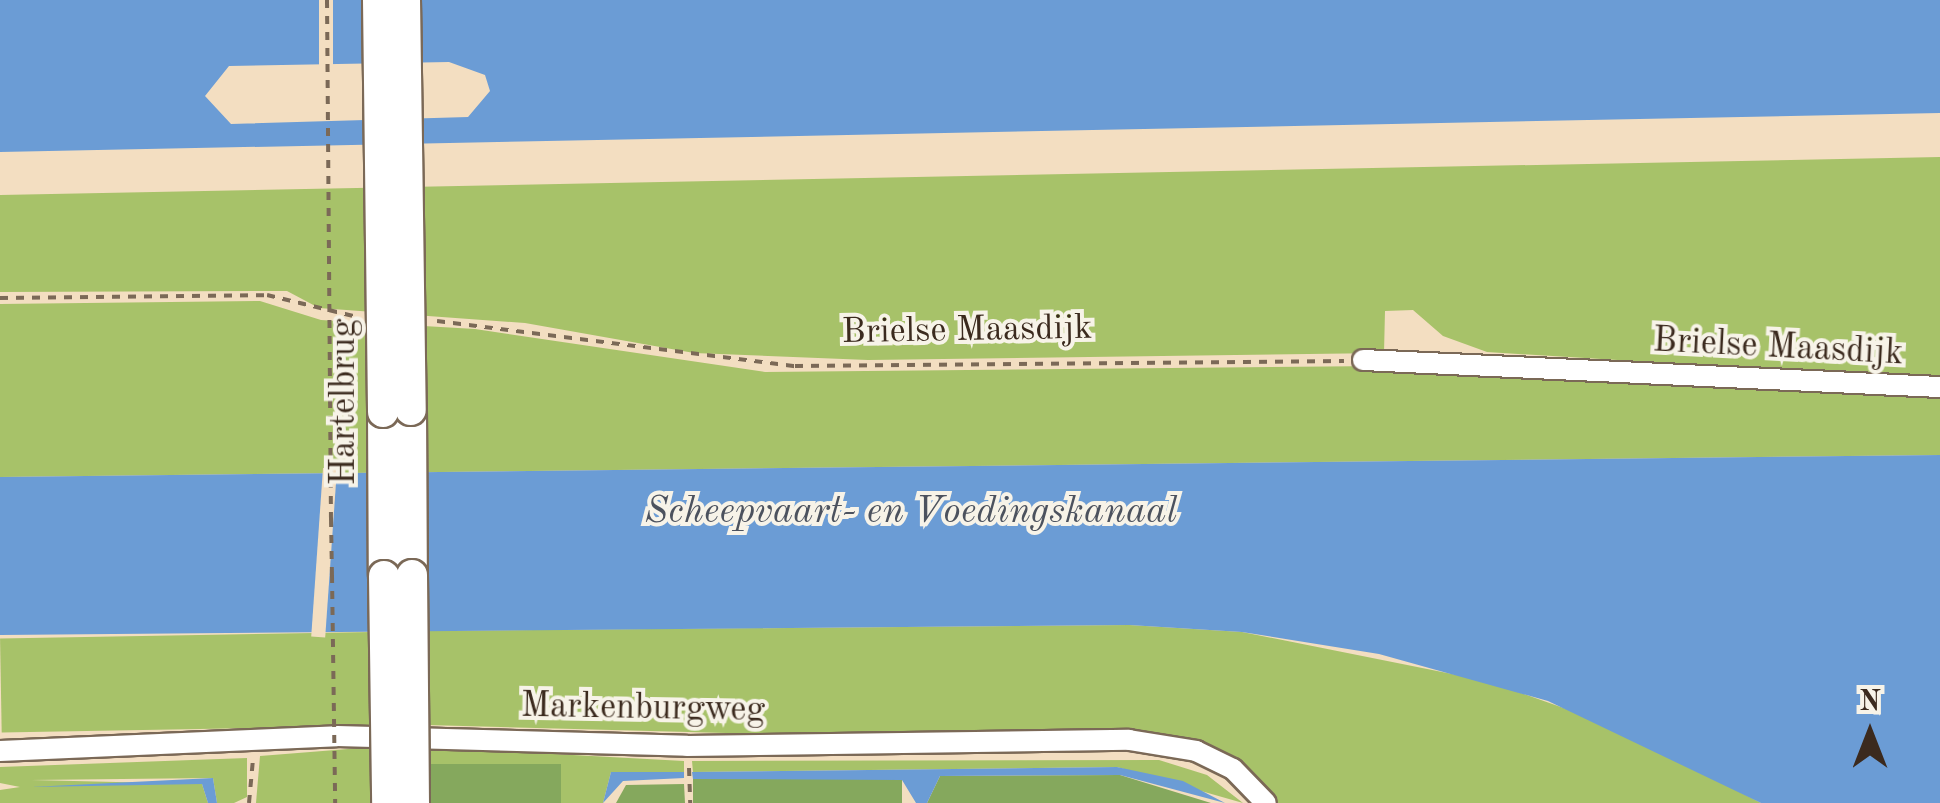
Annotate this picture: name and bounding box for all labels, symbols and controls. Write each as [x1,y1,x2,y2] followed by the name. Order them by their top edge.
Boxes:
[841,308,1093,354] street label: Brielse Maasdijk
[324,319,366,485] street label: Hartelbrug
[1652,320,1904,376] street label: Brielse Maasdijk
[645,490,1177,536] water label: Scheepvaart- en Voedingskanaal
[1820,683,1920,783] north arrow
[520,686,766,732] street label: Markenburgweg
[1859,689,1881,717] text: N

